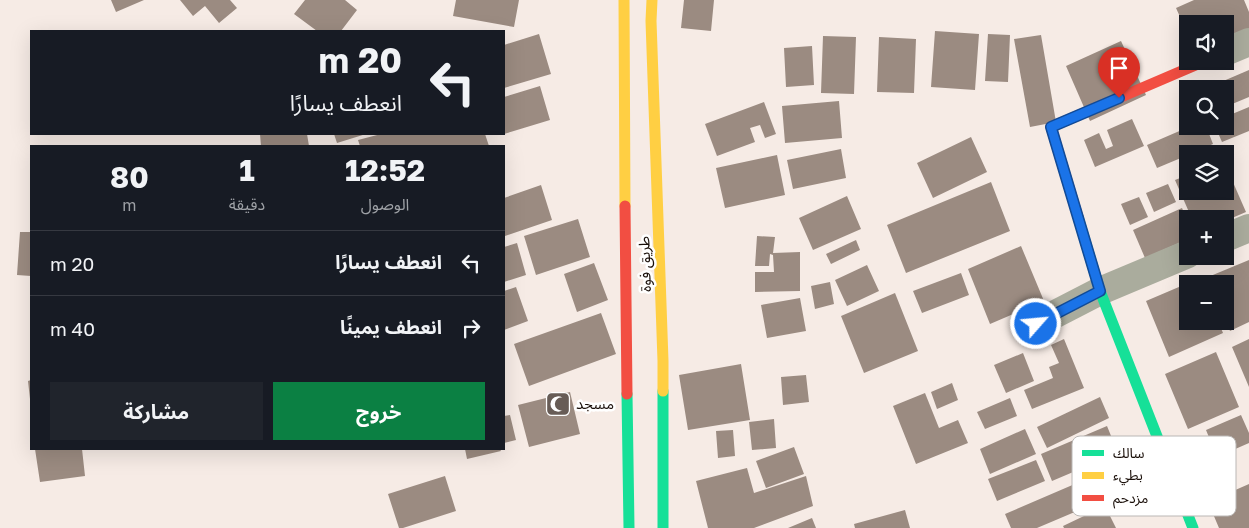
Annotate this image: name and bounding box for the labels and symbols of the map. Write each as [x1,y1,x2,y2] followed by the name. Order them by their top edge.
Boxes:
[1098,47,1140,98] pin
[634,236,656,292] street label: طريق فوة
[1009,297,1061,349] position arrow
[545,391,571,417] mosque icon: مسجد
[576,394,614,412] place label: مسجد
[1072,436,1236,516] legend
[1113,444,1145,461] text: سالك
[1113,466,1143,486] text: بطيء
[1113,489,1148,509] text: مزدحم

